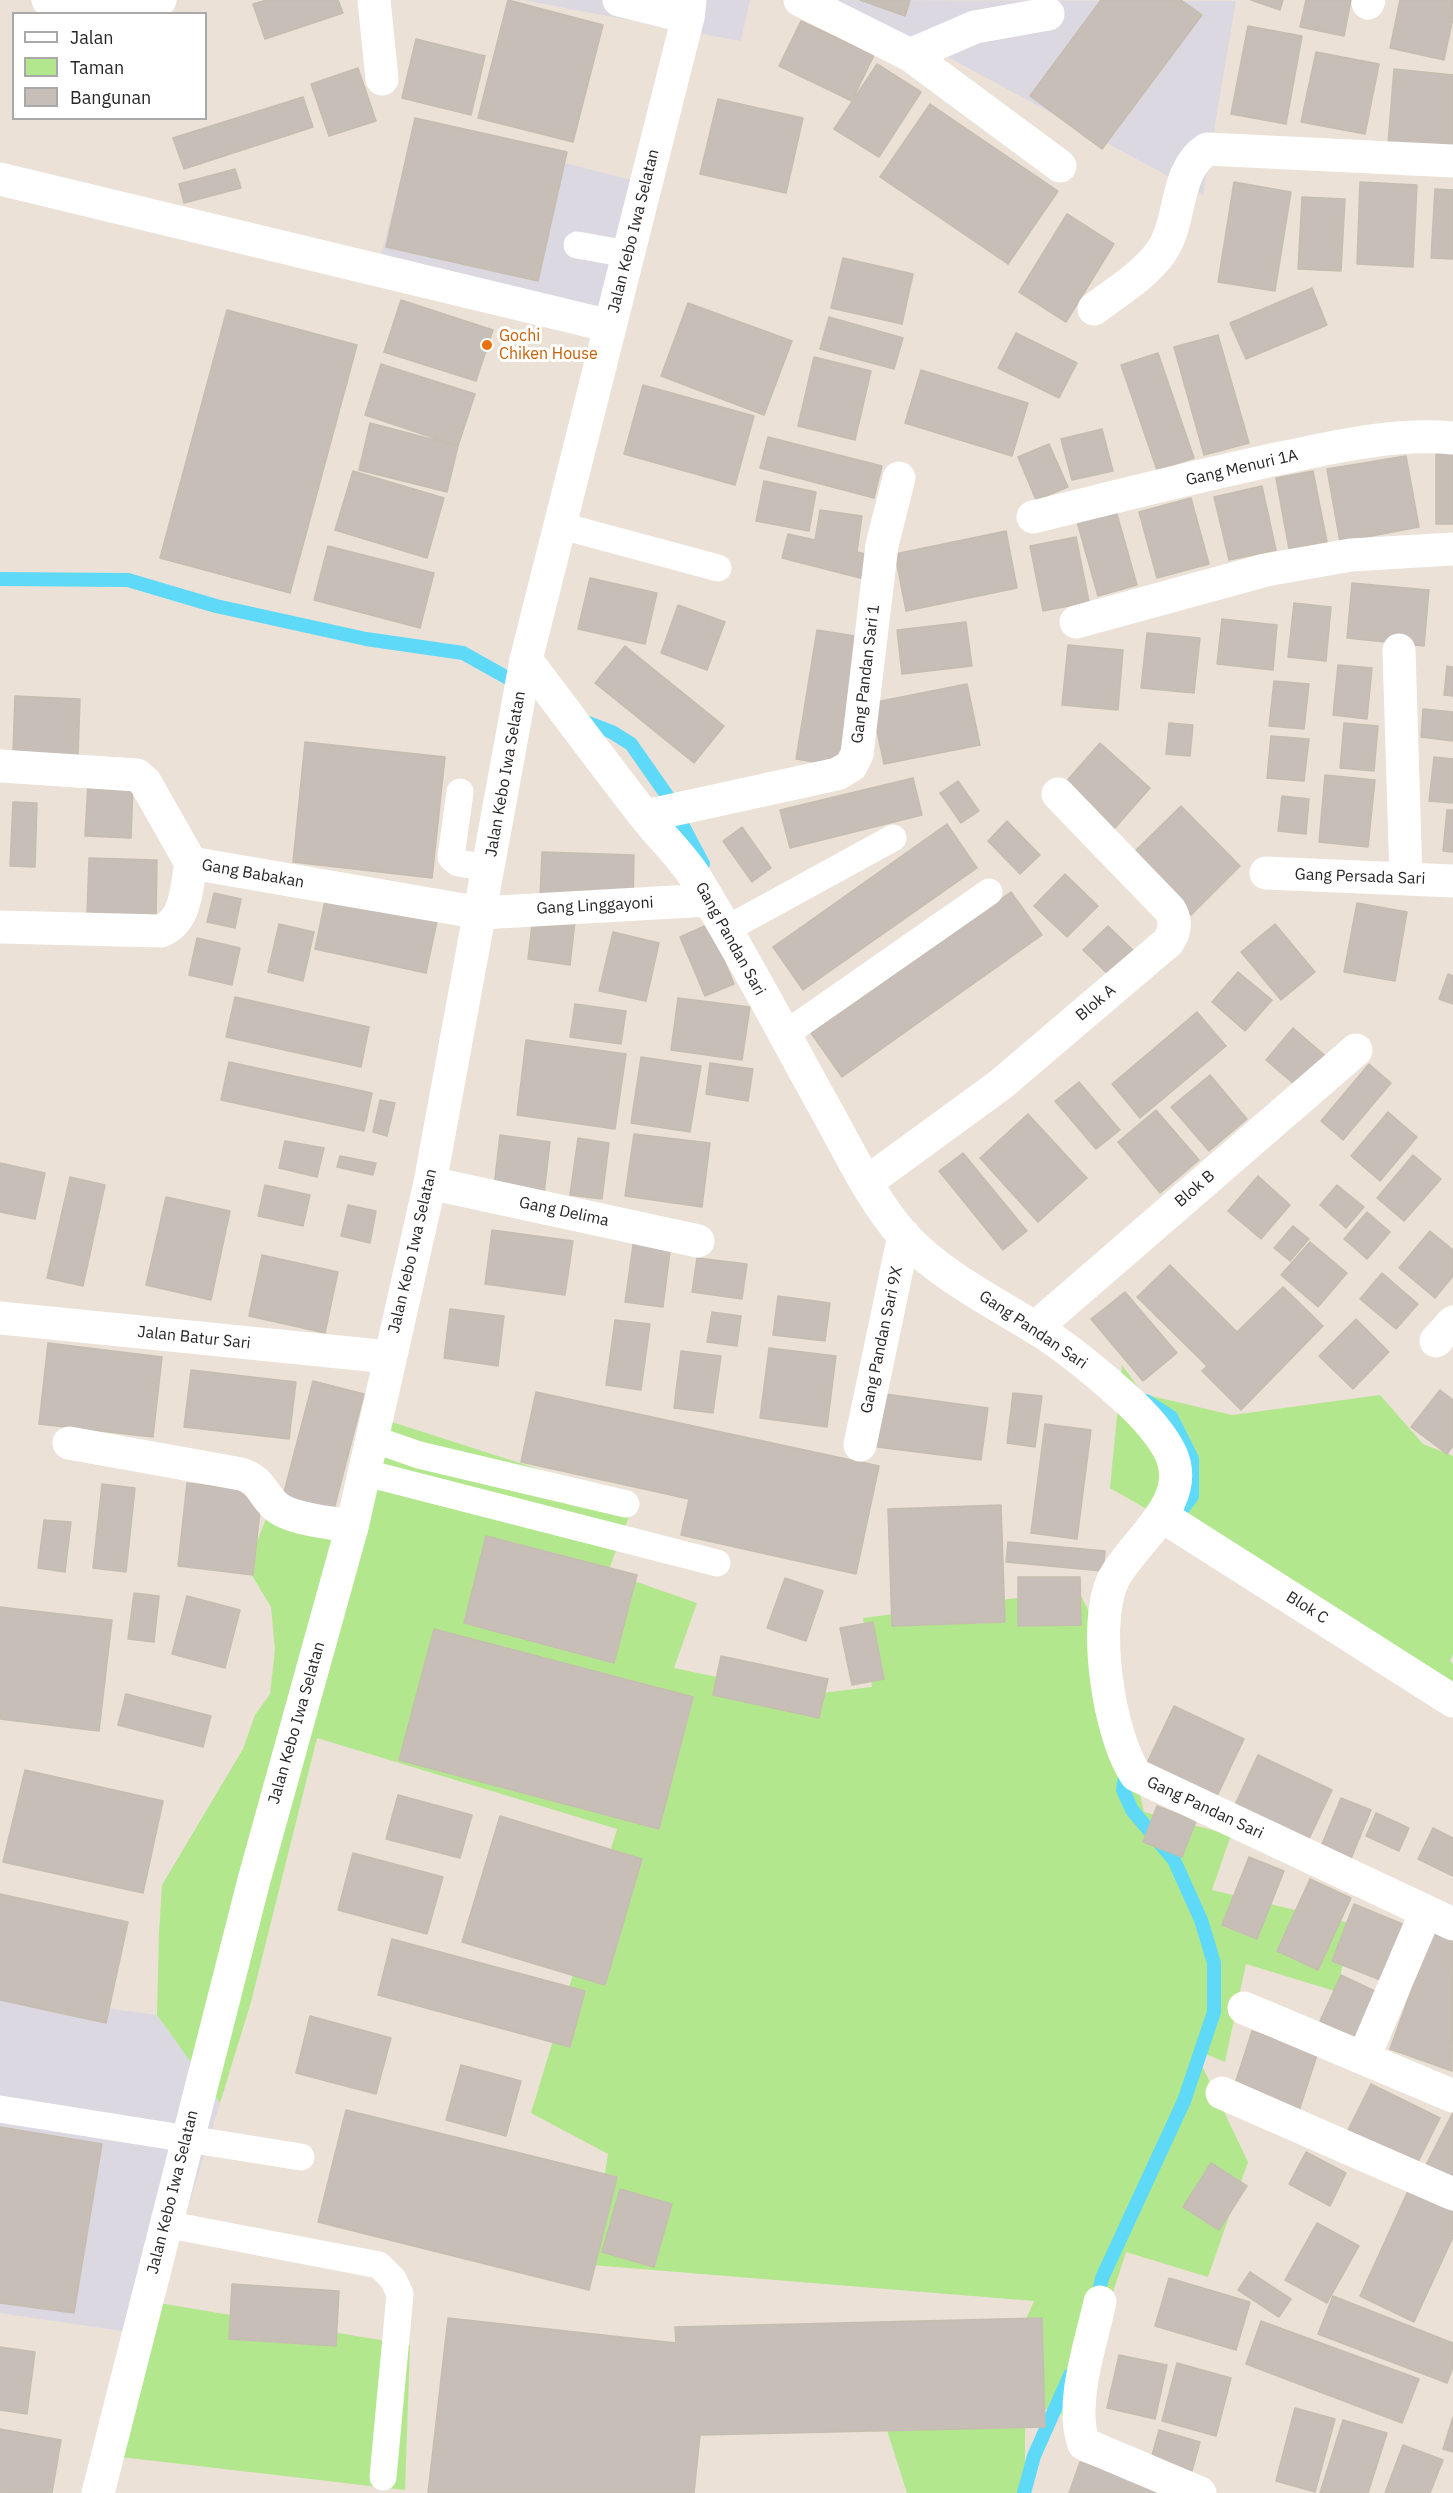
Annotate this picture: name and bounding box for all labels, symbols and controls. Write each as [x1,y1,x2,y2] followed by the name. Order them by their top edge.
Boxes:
[12,12,207,120] legend
[70,26,114,49] text: Jalan
[70,56,124,79] text: Taman
[70,86,151,109] text: Bangunan
[604,147,664,315] street label: Jalan Kebo Iwa Selatan
[499,326,598,364] place label: Gochi Chiken House
[480,338,494,352] marker: Gochi Chiken House
[1184,446,1300,490] street label: Gang Menuri 1A
[848,603,884,745] street label: Gang Pandan Sari 1
[482,690,530,858] street label: Jalan Kebo Iwa Selatan
[200,856,306,892] street label: Gang Babakan
[1294,865,1426,889] street label: Gang Persada Sari
[691,879,769,999] street label: Gang Pandan Sari
[536,893,654,919] street label: Gang Linggayoni
[1072,981,1120,1025] street label: Blok A
[385,1167,441,1335] street label: Jalan Kebo Iwa Selatan
[1171,1167,1219,1211] street label: Blok B
[517,1193,611,1231] street label: Gang Delima
[857,1265,907,1415] street label: Gang Pandan Sari 9X
[975,1287,1091,1373] street label: Gang Pandan Sari
[137,1323,251,1353] street label: Jalan Batur Sari
[1282,1588,1332,1628] street label: Blok C
[265,1640,329,1806] street label: Jalan Kebo Iwa Selatan
[1144,1773,1266,1843] street label: Gang Pandan Sari
[143,2108,203,2276] street label: Jalan Kebo Iwa Selatan

